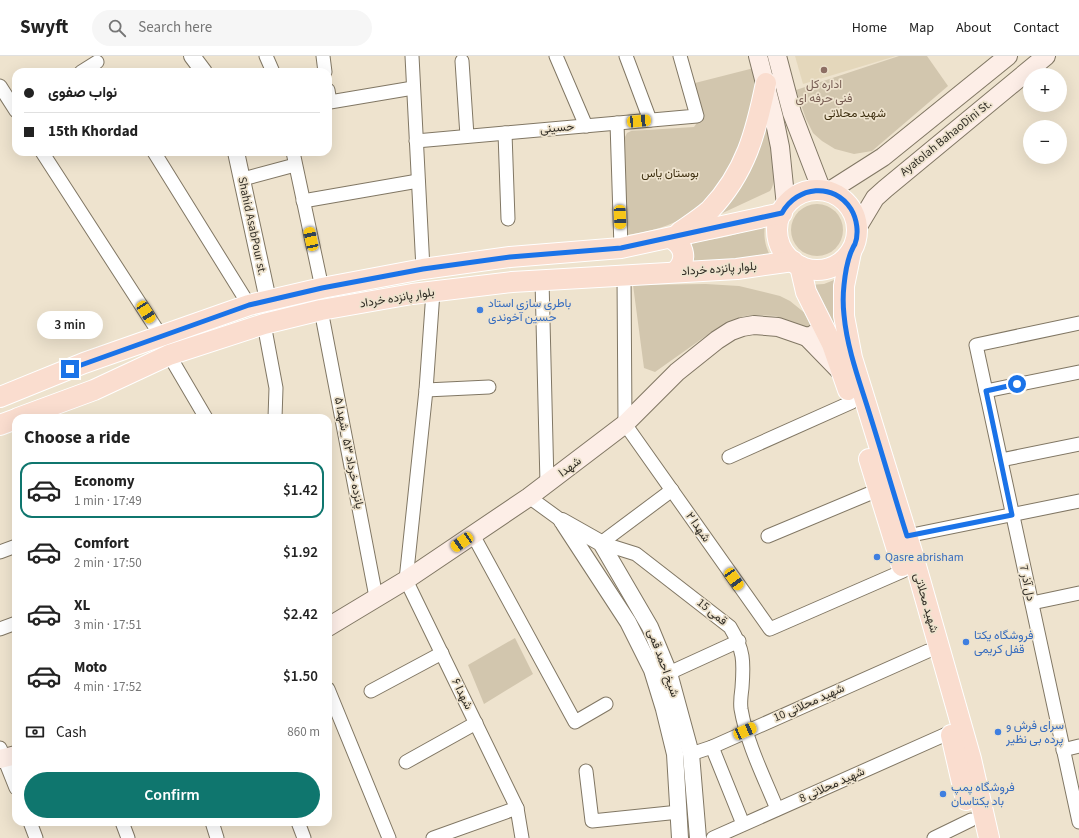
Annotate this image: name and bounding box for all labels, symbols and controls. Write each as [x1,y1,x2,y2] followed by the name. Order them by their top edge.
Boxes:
[92,10,372,46] search box
[20,14,68,41] text: Swyft
[106,17,128,39] icon: search
[138,17,212,38] text: Search here
[852,18,887,38] text: Home
[909,18,934,38] text: Map
[956,18,991,38] text: About
[1013,18,1059,38] text: Contact
[819,65,829,75] marker: اداره کل فنی حرفه ای
[1023,68,1067,164] map controls
[1023,68,1067,112] button: +
[796,76,852,107] place label: اداره کل فنی حرفه ای
[48,82,117,103] text: نواب صفوی
[896,96,996,180] street label: Ayatolah BahaoDini St.
[824,105,886,122] park label: شهید محلاتی
[627,114,651,128] car
[539,118,575,138] street label: حسینی
[1023,120,1067,164] button: −
[48,121,138,142] text: 15th Khordad
[641,165,699,182] park label: بوستان یاس
[233,175,271,277] street label: Shahid AsabPour st.
[614,205,626,229] car
[303,226,319,252] car
[681,258,757,280] street label: بلوار پانزده خرداد
[358,284,436,312] street label: بلوار پانزده خرداد
[488,295,571,326] place label: باطری سازی استاد حسین آخوندی
[134,299,158,325] car
[475,305,485,315] marker: باطری سازی استاد حسین آخوندی
[37,311,103,339] callout: 3 min
[55,316,85,334] text: 3 min
[61,360,79,378] route end
[1008,375,1026,393] route start
[330,396,368,511] street label: پانزده خرداد ۵۳ _شهدا ۵
[24,425,130,450] text: Choose a ride
[555,453,585,481] street label: شهدا
[74,471,135,492] text: Economy
[26,472,62,508] icon: car
[283,480,318,501] text: $1.42
[74,492,142,510] text: 1 min · 17:49
[681,508,715,546] street label: شهدا ۲
[449,530,475,554] car
[74,533,129,554] text: Comfort
[26,534,62,570] icon: car
[283,542,318,563] text: $1.92
[885,549,964,566] place label: Qasre abrisham
[872,552,882,562] marker: Qasre abrisham
[74,554,142,572] text: 2 min · 17:50
[1015,563,1039,603] street label: دل آذر 7
[722,566,746,592] car
[909,571,943,635] street label: شهید محلاتی
[693,594,731,630] street label: قمی 15
[74,595,90,616] text: XL
[26,596,62,632] icon: car
[283,604,318,625] text: $2.42
[74,616,142,634] text: 3 min · 17:51
[643,626,683,700] street label: شیخ احمد قمی
[974,627,1034,658] place label: فروشگاه یکتا قفل کریمی
[961,637,971,647] marker: فروشگاه یکتا قفل کریمی
[74,657,107,678] text: Moto
[26,658,62,694] icon: car
[283,666,318,687] text: $1.50
[447,676,477,712] street label: شهدا ۶
[74,678,142,696] text: 4 min · 17:52
[771,680,847,726] street label: شهید محلاتی 10
[1005,717,1064,748] place label: سرای فرش و پرده بی نظیر
[24,721,46,743] icon: cash
[732,721,758,741] car
[56,722,87,743] text: Cash
[287,723,320,741] text: 860 m
[993,727,1003,737] marker: سرای فرش و پرده بی نظیر
[796,763,868,807] street label: شهید محلاتی 8
[24,772,320,818] button: Confirm
[951,779,1015,810] place label: فروشگاه پمپ باد یکتاسان
[938,789,948,799] marker: فروشگاه پمپ باد یکتاسان

